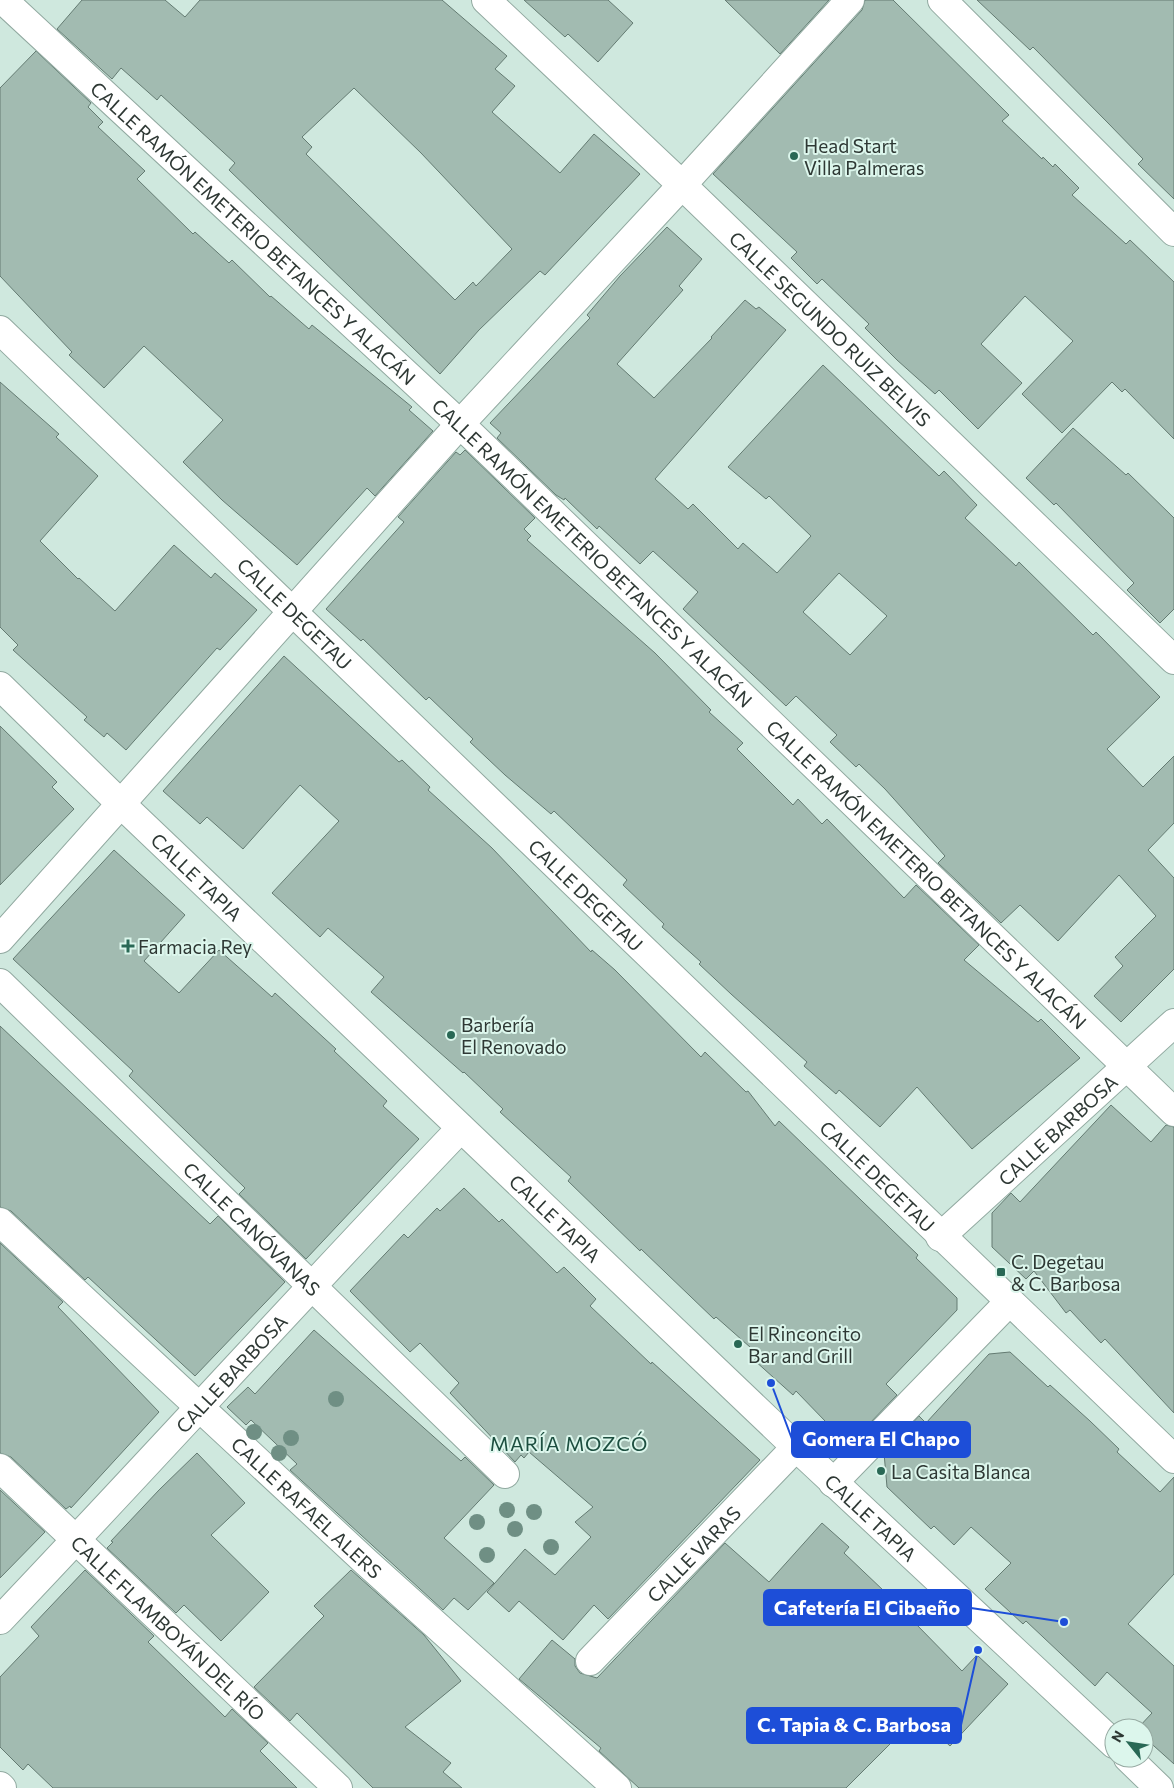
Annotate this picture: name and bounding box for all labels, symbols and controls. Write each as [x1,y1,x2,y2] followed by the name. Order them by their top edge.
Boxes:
[86,76,421,389] street label: CALLE RAMÓN EMETERIO BETANCES Y ALACÁN
[804,134,924,179] place label: Head Start Villa Palmeras
[788,150,800,162] marker: Head Start Villa Palmeras
[725,226,936,431] street label: CALLE SEGUNDO RUIZ BELVIS
[428,393,758,711] street label: CALLE RAMÓN EMETERIO BETANCES Y ALACÁN
[233,553,357,674] street label: CALLE DEGETAU
[762,715,1092,1033] street label: CALLE RAMÓN EMETERIO BETANCES Y ALACÁN
[147,828,247,925] street label: CALLE TAPIA
[524,834,648,955] street label: CALLE DEGETAU
[138,935,252,958] place label: Farmacia Rey
[122,940,134,952] marker: Farmacia Rey
[461,1013,567,1058] place label: Barbería El Renovado
[445,1029,457,1041] marker: Barbería El Renovado
[993,1070,1122,1190] street label: CALLE BARBOSA
[816,1115,940,1236] street label: CALLE DEGETAU
[179,1157,326,1300] street label: CALLE CANÓVANAS
[505,1169,606,1266] street label: CALLE TAPIA
[1011,1250,1121,1295] place label: C. Degetau & C. Barbosa
[995,1266,1007,1278] marker: C. Degetau & C. Barbosa
[170,1309,291,1437] street label: CALLE BARBOSA
[748,1322,861,1367] place label: El Rinconcito Bar and Grill
[732,1338,744,1350] marker: El Rinconcito Bar and Grill
[792,1422,970,1457] callout: Gomera El Chapo
[802,1426,960,1450] text: Gomera El Chapo
[490,1431,648,1455] district label: MARÍA MOZCÓ
[227,1432,387,1583] street label: CALLE RAFAEL ALERS
[891,1460,1031,1483] place label: La Casita Blanca
[875,1465,887,1477] marker: La Casita Blanca
[821,1469,922,1565] street label: CALLE TAPIA
[642,1501,745,1607] street label: CALLE VARAS
[67,1530,270,1725] street label: CALLE FLAMBOYÁN DEL RÍO
[764,1590,971,1625] callout: Cafetería El Cibaeño
[774,1595,960,1619] text: Cafetería El Cibaeño
[747,1708,961,1743] callout: C. Tapia & C. Barbosa
[757,1712,951,1736] text: C. Tapia & C. Barbosa
[1104,1718,1154,1768] north arrow
[1107,1727,1127,1745] text: N

